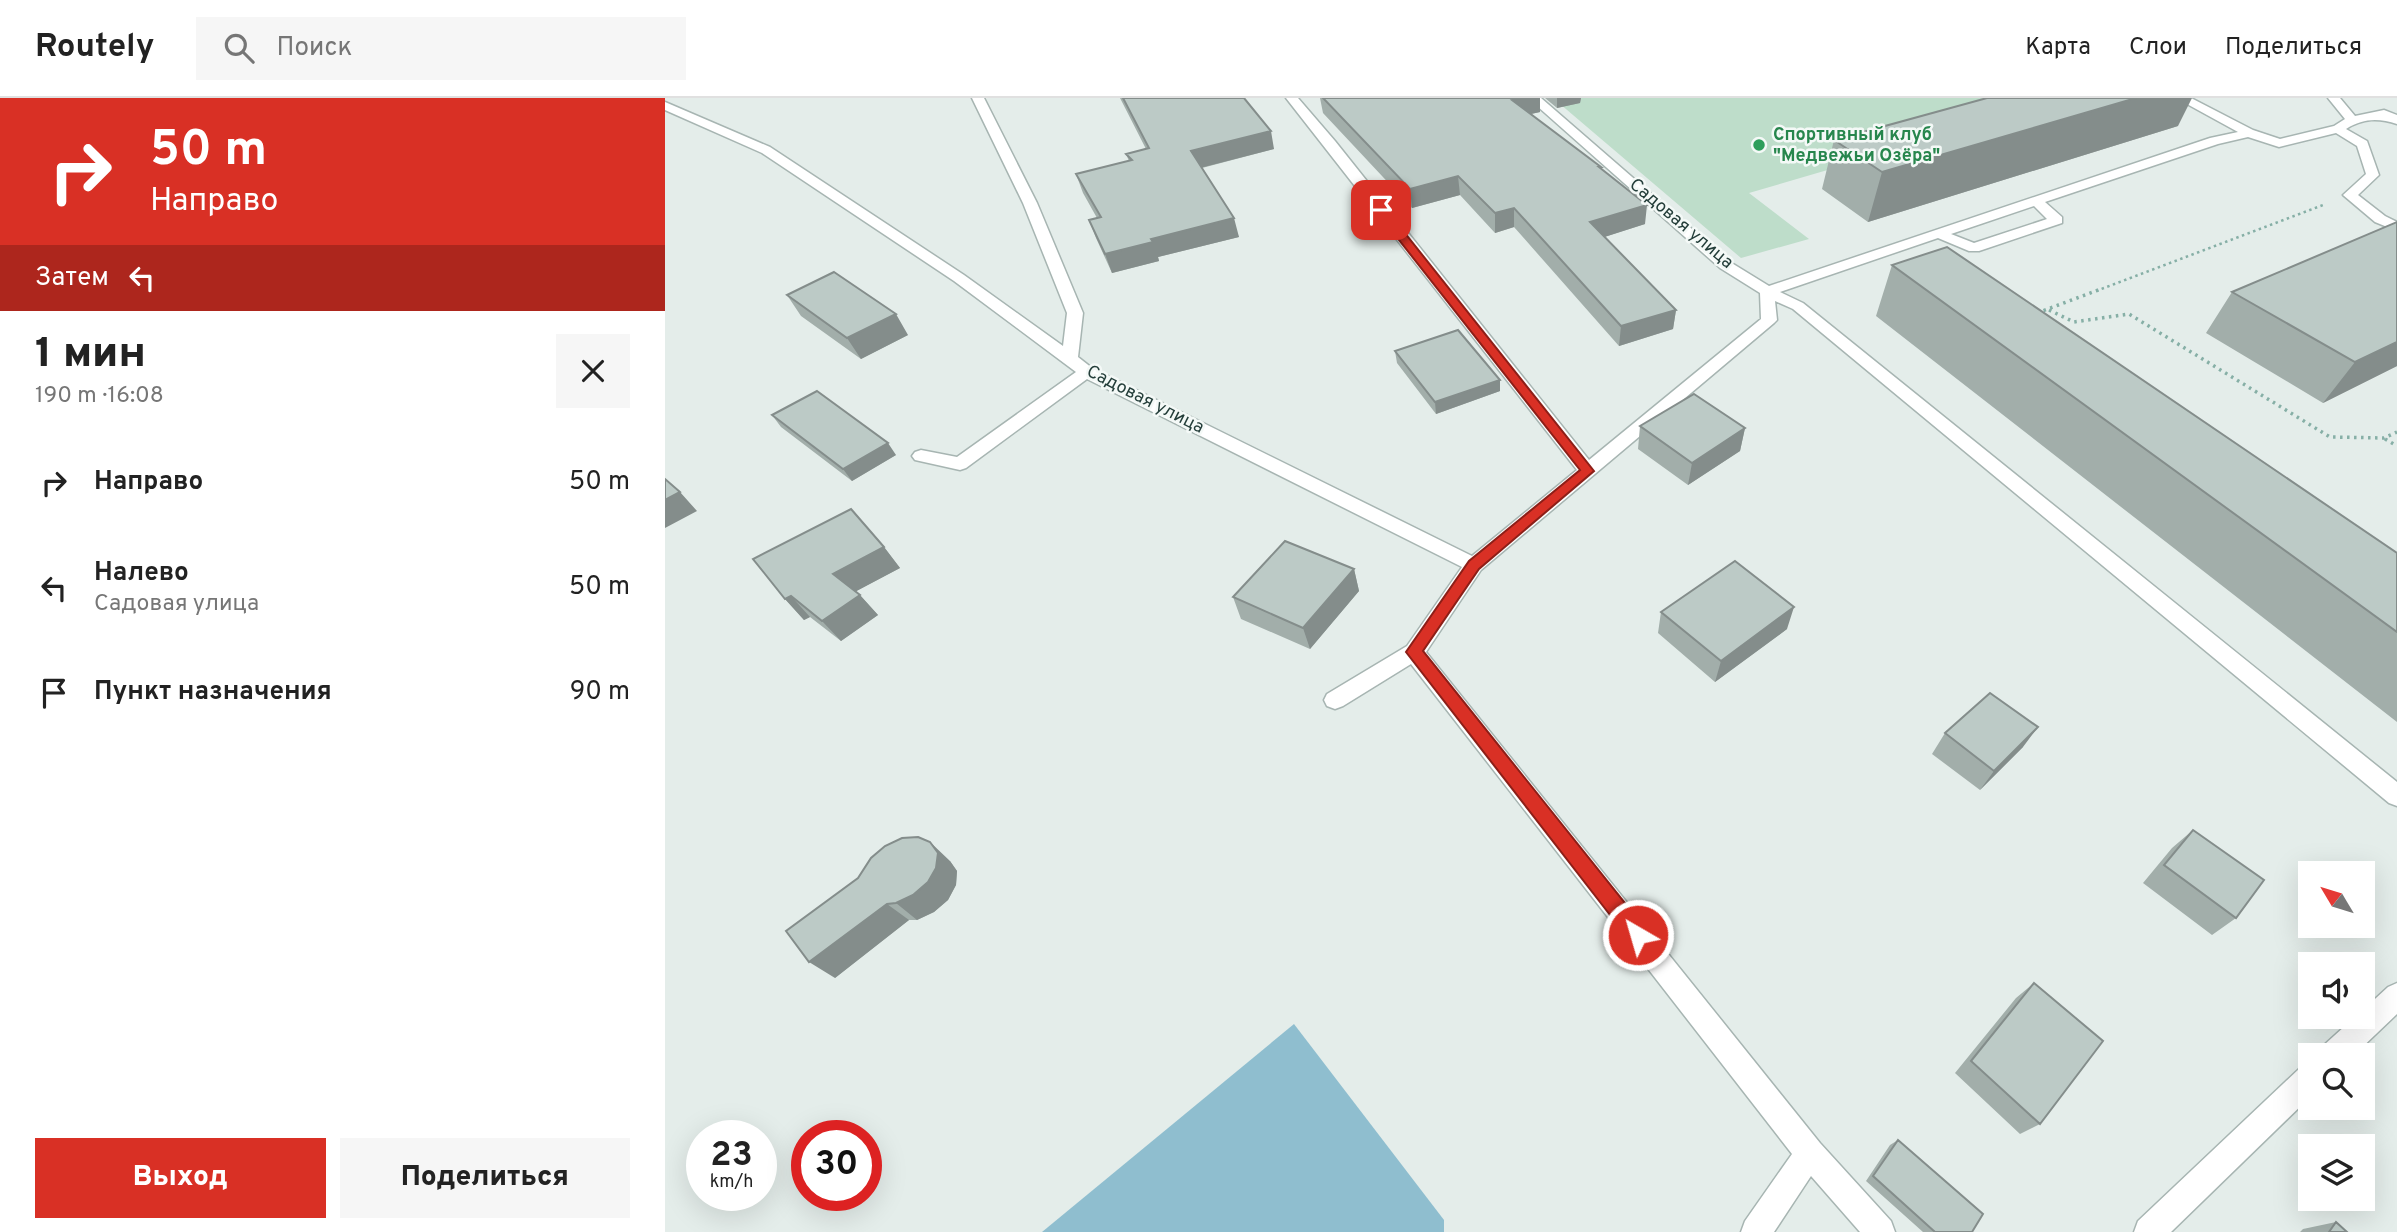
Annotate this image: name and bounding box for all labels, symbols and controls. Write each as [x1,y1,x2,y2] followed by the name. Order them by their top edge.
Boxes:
[196,17,686,80] search box
[35,27,154,69] text: Routely
[220,29,258,67] icon: search
[276,32,352,65] text: Поиск
[2025,33,2091,63] text: Карта
[2129,33,2187,63] text: Слои
[2225,33,2362,63] text: Поделиться
[150,121,267,183] text: 50 m
[1773,124,1940,168] place label: Спортивный клуб "Медвежьи Озёра"
[35,126,126,217] icon: right
[1751,137,1767,153] marker: Спортивный клуб "Медвежьи Озёра"
[1624,174,1738,274] street label: Садовая улица
[1351,180,1411,240] pin
[150,182,278,222] text: Направо
[1362,191,1400,229] icon: arrive
[123,259,161,297] icon: left
[35,262,109,295] text: Затем
[35,329,146,382] text: 1 мин
[556,334,630,408] button: close
[1082,360,1208,440] street label: Садовая улица
[35,382,164,411] text: 190 m · 16:08
[35,464,73,502] icon: right
[94,466,203,499] text: Направо
[569,466,630,499] text: 50 m
[94,557,189,590] text: Налево
[35,569,73,607] icon: left
[569,571,630,604] text: 50 m
[94,590,259,619] text: Садовая улица
[35,674,73,712] icon: arrive
[94,676,332,709] text: Пункт назначения
[570,676,630,709] text: 90 m
[2298,861,2375,938] north arrow
[2298,861,2375,1211] map controls
[1601,898,1675,972] position arrow
[2298,952,2375,1029] button: sound
[2298,1043,2375,1120] button: search
[791,1120,882,1211] speed limit sign: 30
[710,1134,753,1178] text: 23
[2298,1134,2375,1211] button: layers
[35,1138,326,1218] button: Выход
[340,1138,630,1218] button: Поделиться
[710,1171,753,1194] text: km/h

